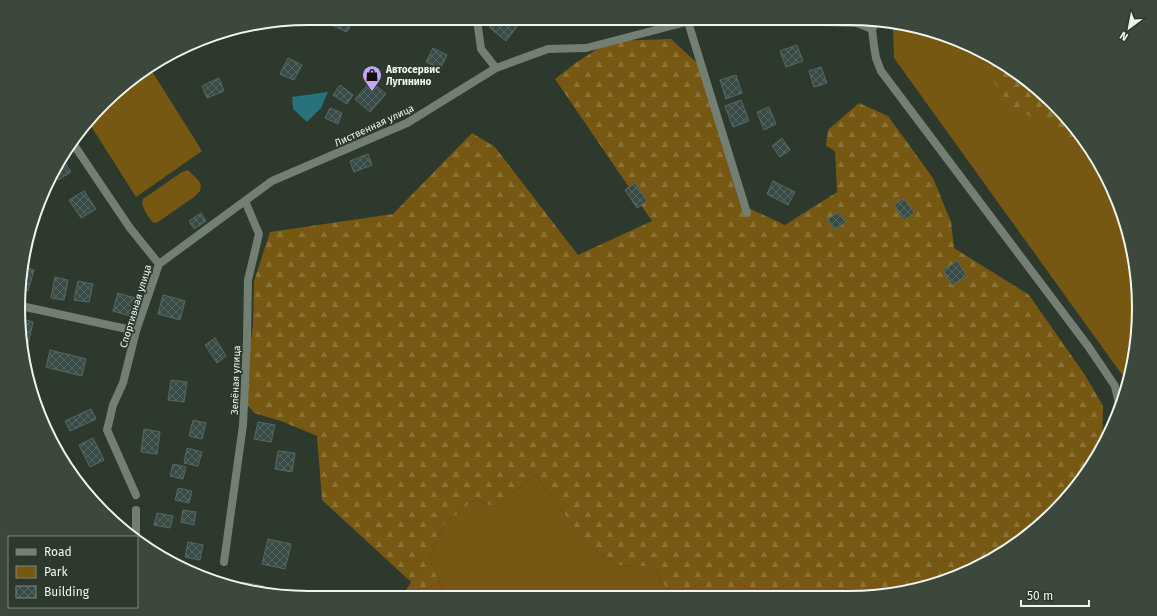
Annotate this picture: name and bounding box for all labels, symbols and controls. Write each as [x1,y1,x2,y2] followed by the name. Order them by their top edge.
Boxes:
[1109,8,1149,48] north arrow
[1117,29,1131,44] text: N
[361,64,383,92] shop icon: Автосервис Лугинино
[385,64,440,88] place label: Автосервис Лугинино
[333,102,416,150] street label: Лиственная улица
[118,263,154,349] street label: Спортивная улица
[228,345,243,415] street label: Зелёная улица
[8,536,138,608] legend
[44,545,72,559] text: Road
[44,565,68,579] text: Park
[1021,582,1089,608] scale bar
[44,585,90,599] text: Building
[1027,589,1053,603] text: 50 m

